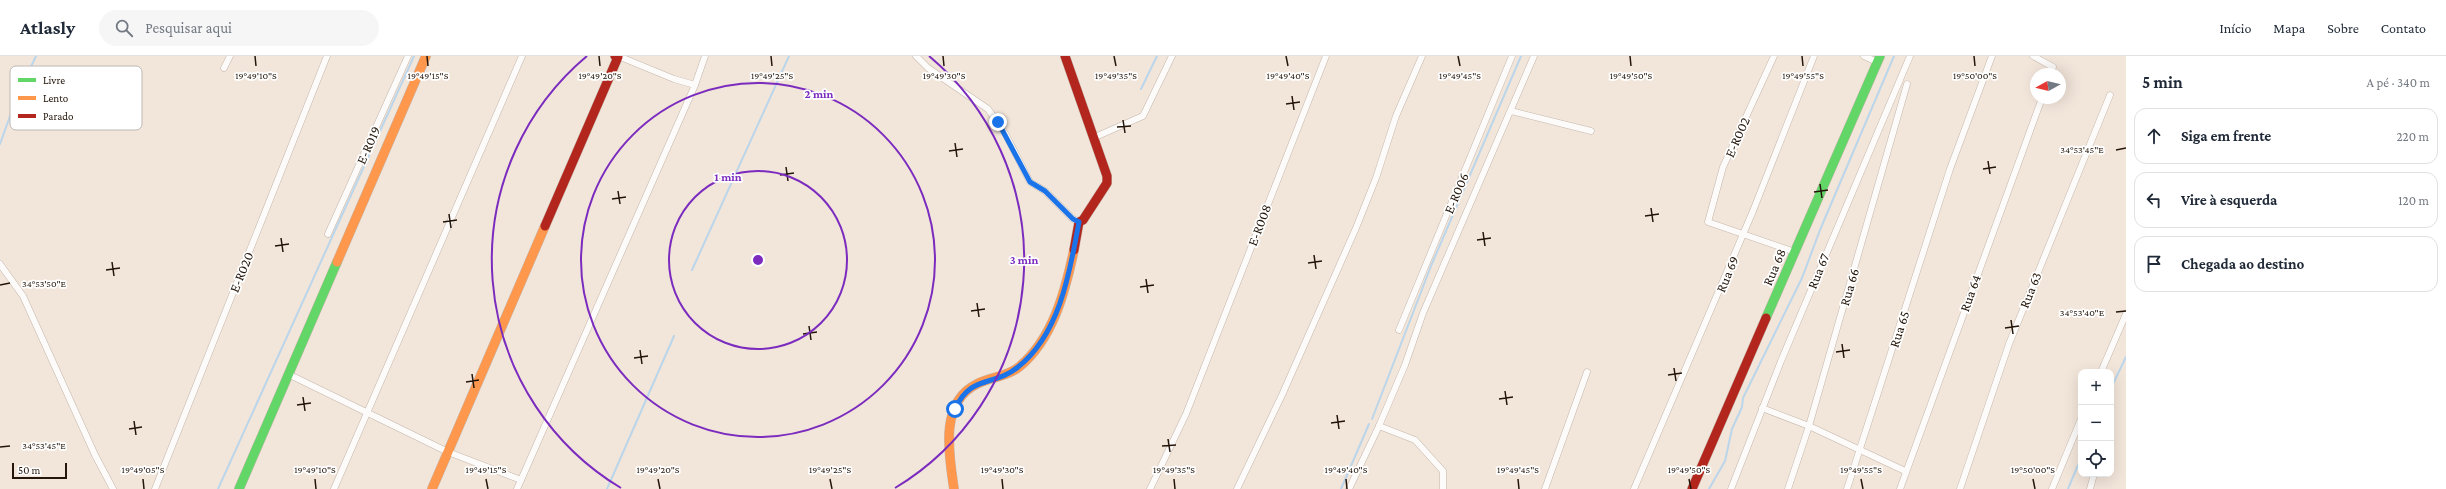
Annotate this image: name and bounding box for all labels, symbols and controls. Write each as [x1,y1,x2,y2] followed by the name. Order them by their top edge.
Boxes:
[99,10,379,46] search box
[20,17,75,38] text: Atlasly
[113,17,135,39] icon: search
[145,20,232,36] text: Pesquisar aqui
[2220,20,2251,36] text: Início
[2273,20,2305,36] text: Mapa
[2327,20,2359,36] text: Sobre
[2381,20,2426,36] text: Contato
[10,66,142,130] legend
[2030,68,2066,104] north arrow
[235,70,277,81] text: 19°49'10"S
[408,70,449,81] text: 19°49'15"S
[579,70,622,81] text: 19°49'20"S
[751,70,793,81] text: 19°49'25"S
[923,70,966,81] text: 19°49'30"S
[1095,70,1137,81] text: 19°49'35"S
[1267,70,1310,81] text: 19°49'40"S
[1439,70,1481,81] text: 19°49'45"S
[1610,70,1653,81] text: 19°49'50"S
[1782,70,1824,81] text: 19°49'55"S
[1953,70,1997,81] text: 19°50'00"S
[2142,73,2183,92] text: 5 min
[43,74,65,86] text: Livre
[2367,75,2430,90] text: A pé · 340 m
[805,87,834,101] text: 2 min
[43,92,69,104] text: Lento
[43,110,74,122] text: Parado
[989,113,1007,131] route end
[1721,114,1753,160] street label: E-R002
[353,124,383,166] street label: E-R019
[2143,125,2165,147] icon: ahead
[2181,128,2271,144] text: Siga em frente
[2396,129,2429,144] text: 220 m
[2060,144,2104,155] text: 34°53'45"E
[714,170,742,184] text: 1 min
[1440,170,1472,216] street label: E-R006
[2143,189,2165,211] icon: left
[2181,192,2277,208] text: Vire à esquerda
[2398,193,2429,208] text: 120 m
[1244,202,1274,248] street label: E-R008
[1759,246,1789,288] street label: Rua 68
[226,249,256,295] street label: E-R020
[1804,250,1833,291] street label: Rua 67
[751,253,765,267] centre of rings
[1010,253,1038,267] text: 3 min
[1712,253,1742,295] street label: Rua 69
[2143,253,2165,275] icon: arrive
[2181,256,2304,272] text: Chegada ao destino
[1836,266,1862,308] street label: Rua 66
[2016,270,2044,310] street label: Rua 63
[1956,272,1984,314] street label: Rua 64
[22,278,67,289] text: 34°53'50"E
[2060,307,2105,318] text: 34°53'40"E
[1886,309,1912,349] street label: Rua 65
[2078,369,2114,477] map controls
[2078,369,2114,405] button: +
[946,400,964,418] route start
[2078,405,2114,441] button: −
[22,440,66,451] text: 34°53'45"E
[2078,441,2114,477] button: locate
[12,461,67,480] scale bar
[18,464,40,476] text: 50 m
[122,464,165,475] text: 19°49'05"S
[294,464,336,475] text: 19°49'10"S
[466,464,507,475] text: 19°49'15"S
[637,464,680,475] text: 19°49'20"S
[809,464,851,475] text: 19°49'25"S
[981,464,1024,475] text: 19°49'30"S
[1153,464,1195,475] text: 19°49'35"S
[1325,464,1368,475] text: 19°49'40"S
[1497,464,1539,475] text: 19°49'45"S
[1668,464,1711,475] text: 19°49'50"S
[1840,464,1882,475] text: 19°49'55"S
[2011,464,2055,475] text: 19°50'00"S

